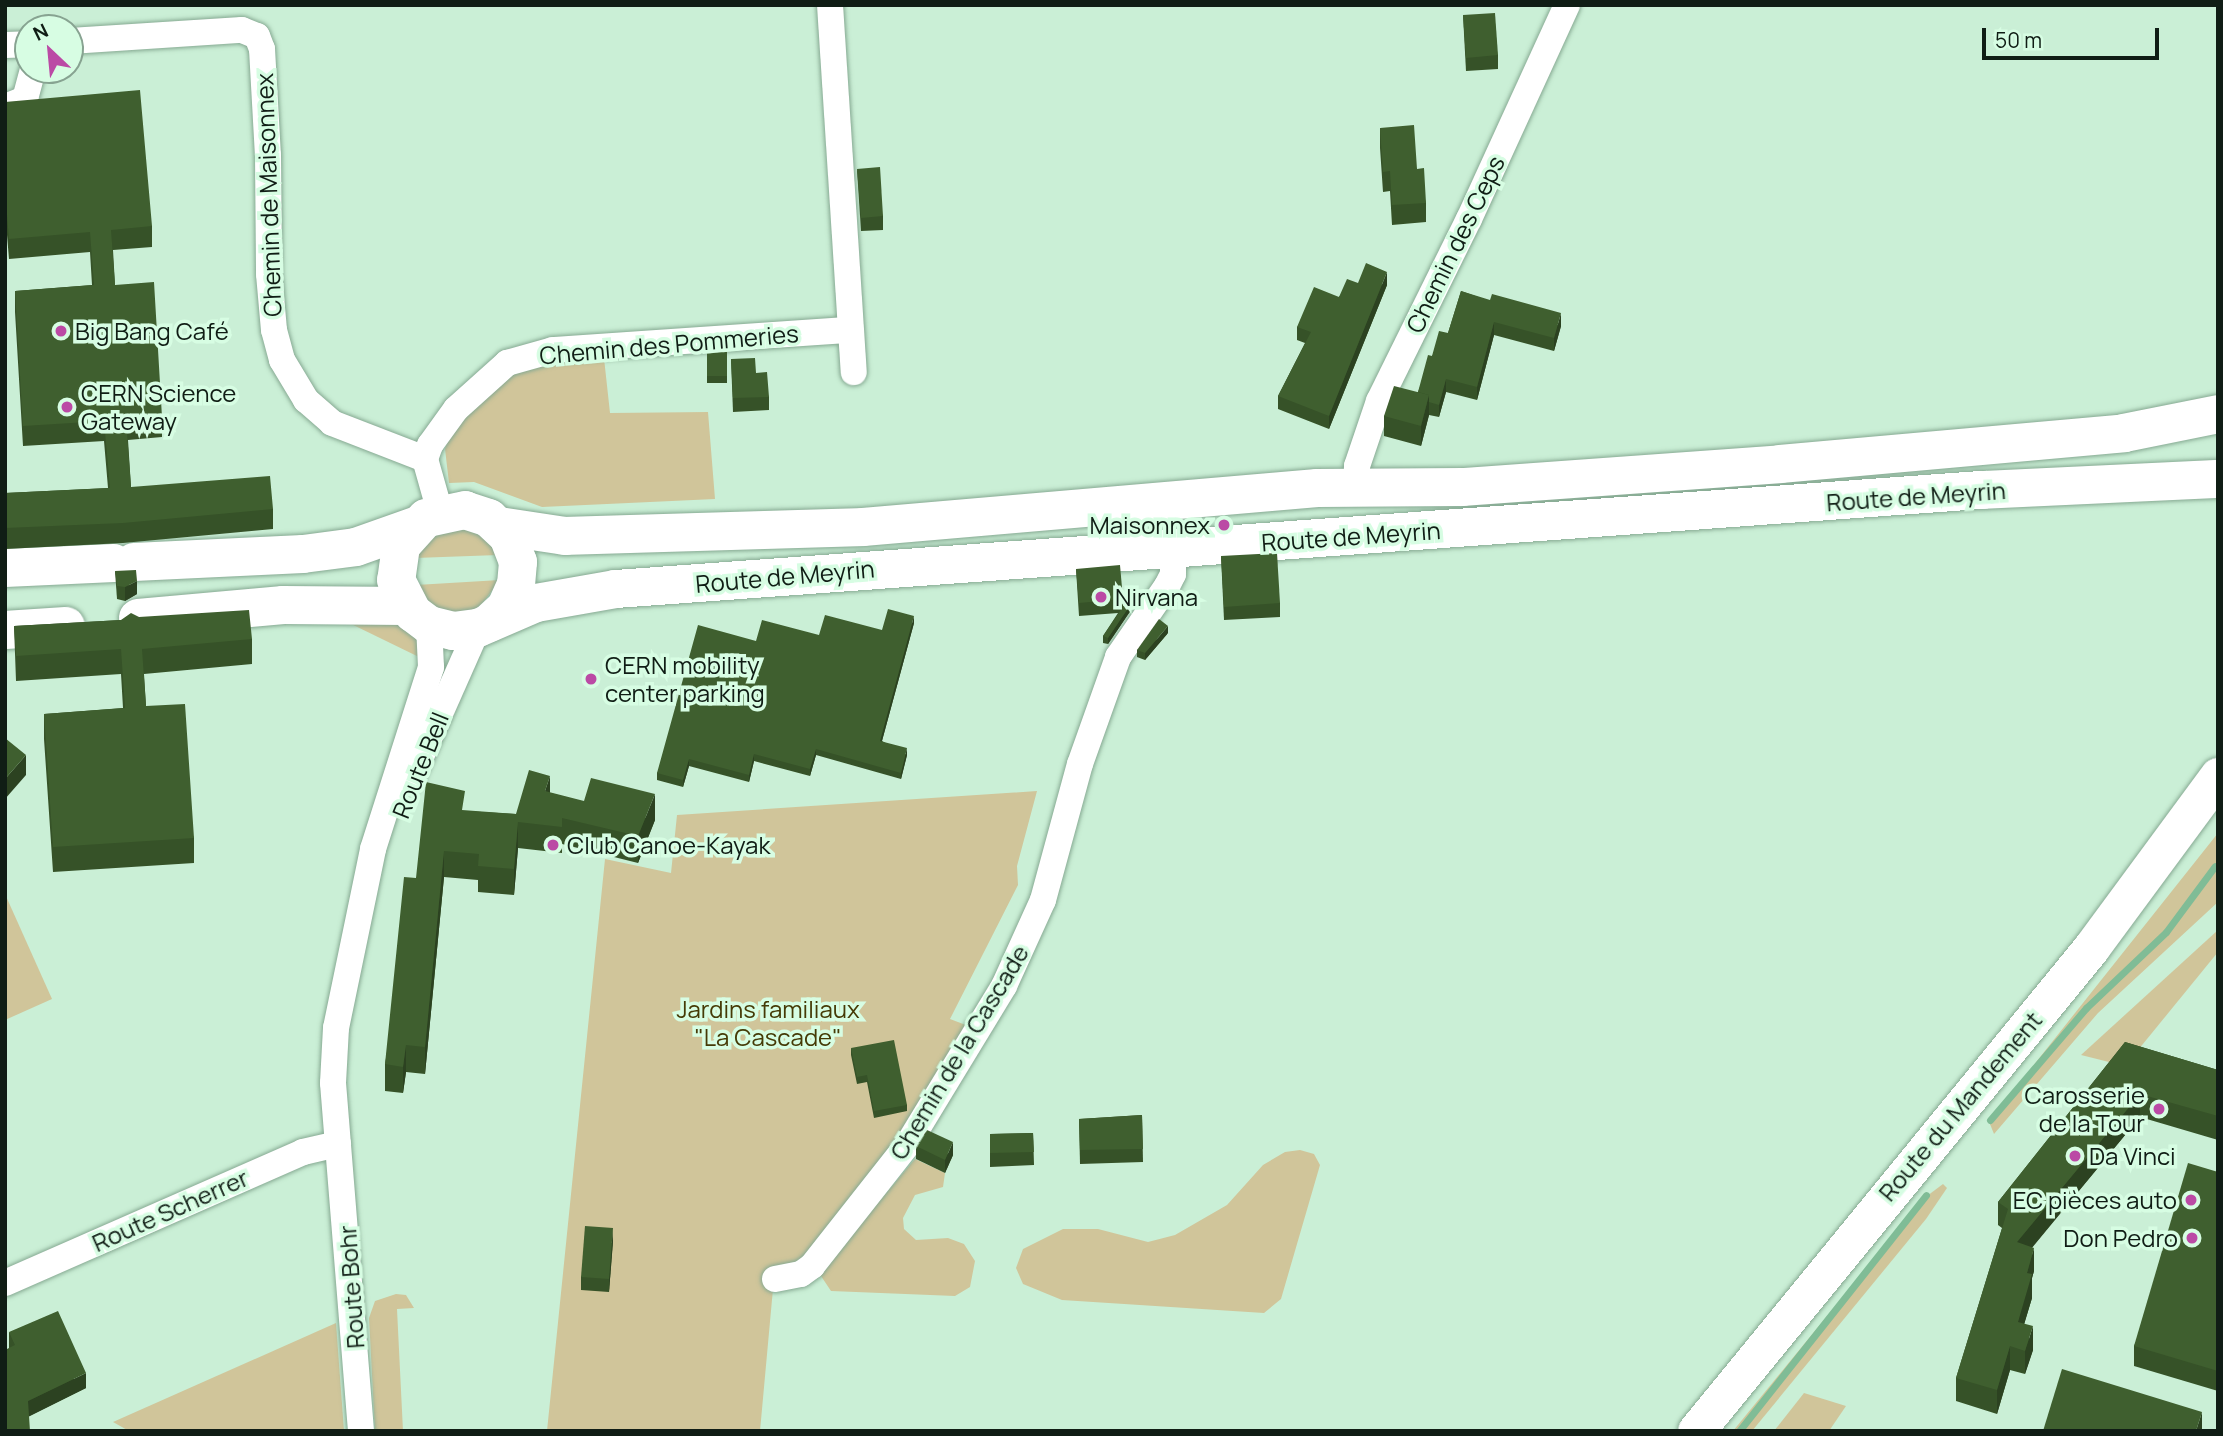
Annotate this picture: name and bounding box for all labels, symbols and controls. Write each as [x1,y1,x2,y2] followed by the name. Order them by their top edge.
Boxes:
[14,14,84,84] north arrow
[1985,14,2162,58] scale bar
[29,17,53,47] text: N
[1995,26,2042,54] text: 50 m
[249,73,287,317] street label: Chemin de Maisonnex
[1400,151,1510,337] street label: Chemin des Ceps
[75,317,229,345] place label: Big Bang Café
[538,318,800,370] street label: Chemin des Pommeries
[53,323,69,339] marker: Big Bang Café
[81,379,236,435] place label: CERN Science Gateway
[59,399,75,415] marker: CERN Science Gateway
[1825,475,2007,517] street label: Route de Meyrin
[1089,511,1210,539] place label: Maisonnex
[1260,515,1442,557] street label: Route de Meyrin
[1216,517,1232,533] marker: Maisonnex
[694,554,876,598] street label: Route de Meyrin
[1115,583,1198,611] place label: Nirvana
[1093,589,1109,605] marker: Nirvana
[605,651,765,707] place label: CERN mobility center parking
[583,671,599,687] marker: CERN mobility center parking
[386,708,454,822] street label: Route Bell
[567,831,770,859] place label: Club Canoe-Kayak
[545,837,561,853] marker: Club Canoe-Kayak
[884,940,1034,1164] street label: Chemin de la Cascade
[676,995,860,1051] park label: Jardins familiaux "La Cascade"
[1872,1006,2048,1206] street label: Route du Mandement
[2024,1081,2145,1137] place label: Carosserie de la Tour
[2151,1101,2167,1117] marker: Carosserie de la Tour
[2089,1142,2176,1170] place label: Da Vinci
[2067,1148,2083,1164] marker: Da Vinci
[88,1163,252,1257] street label: Route Scherrer
[2013,1186,2177,1214] place label: EC pièces auto
[2183,1192,2199,1208] marker: EC pièces auto
[332,1224,370,1350] street label: Route Bohr
[2063,1224,2178,1252] place label: Don Pedro
[2184,1230,2200,1246] marker: Don Pedro

